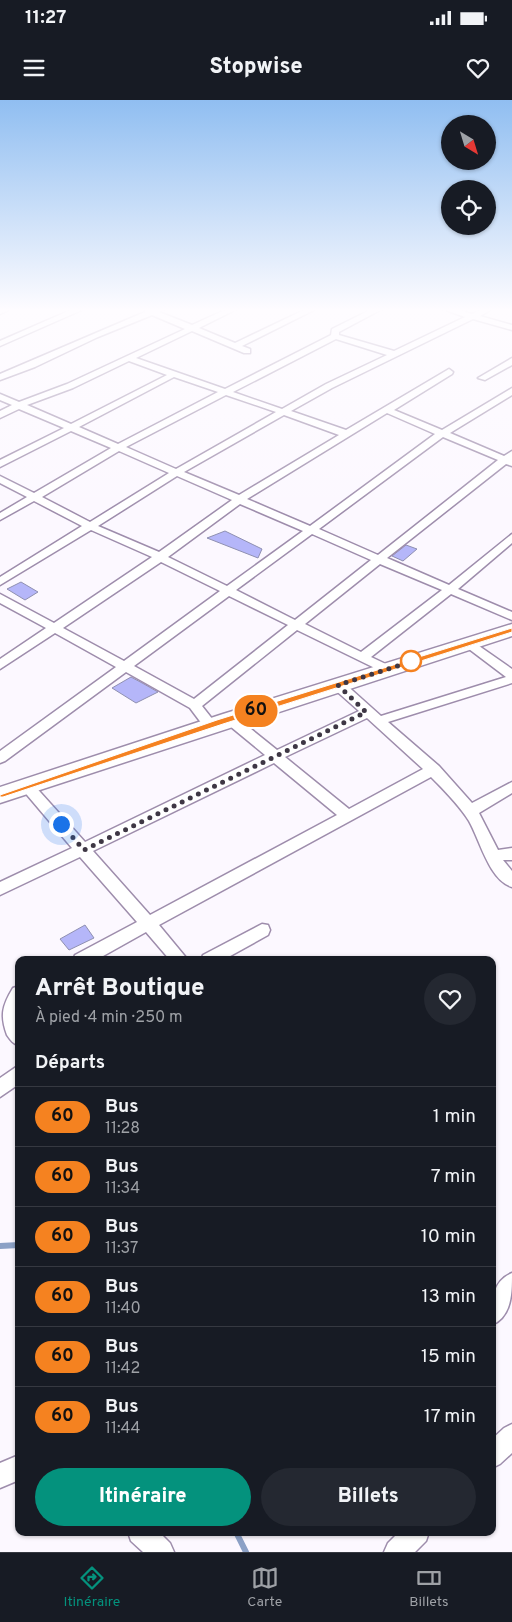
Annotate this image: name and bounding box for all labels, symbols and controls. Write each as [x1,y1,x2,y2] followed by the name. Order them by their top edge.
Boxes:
[25,6,66,30] text: 11:27
[20,54,48,82] icon: menu
[209,54,303,81] text: Stopwise
[464,54,492,82] icon: heart
[441,115,496,170] north arrow
[441,115,496,235] map controls
[441,180,496,235] button: locate
[400,650,422,672] unlabelled marker
[234,695,278,727] line badge: 60
[245,699,267,722] text: 60
[49,812,74,837] your location
[424,973,476,1025] button: heart
[35,974,205,1004] text: Arrêt Boutique
[35,1008,183,1028] text: À pied · 4 min · 250 m
[35,1051,105,1075] text: Départs
[105,1095,139,1119] text: Bus
[51,1105,74,1128] text: 60
[433,1105,476,1129] text: 1 min
[105,1119,140,1139] text: 11:28
[105,1155,139,1179] text: Bus
[51,1165,74,1188] text: 60
[431,1165,476,1189] text: 7 min
[105,1179,140,1199] text: 11:34
[105,1215,139,1239] text: Bus
[51,1225,74,1248] text: 60
[421,1225,476,1249] text: 10 min
[105,1239,138,1259] text: 11:37
[105,1275,139,1299] text: Bus
[51,1285,74,1308] text: 60
[421,1285,476,1309] text: 13 min
[105,1299,141,1319] text: 11:40
[105,1335,139,1359] text: Bus
[51,1345,74,1368] text: 60
[421,1345,476,1369] text: 15 min
[105,1359,140,1379] text: 11:42
[105,1395,139,1419] text: Bus
[51,1405,74,1428] text: 60
[424,1405,476,1429] text: 17 min
[105,1419,140,1439] text: 11:44
[35,1468,251,1526] button: Itinéraire
[261,1468,476,1526] button: Billets
[63,1564,120,1611] tab: Itinéraire
[247,1564,282,1611] tab: Carte
[409,1564,448,1611] tab: Billets

